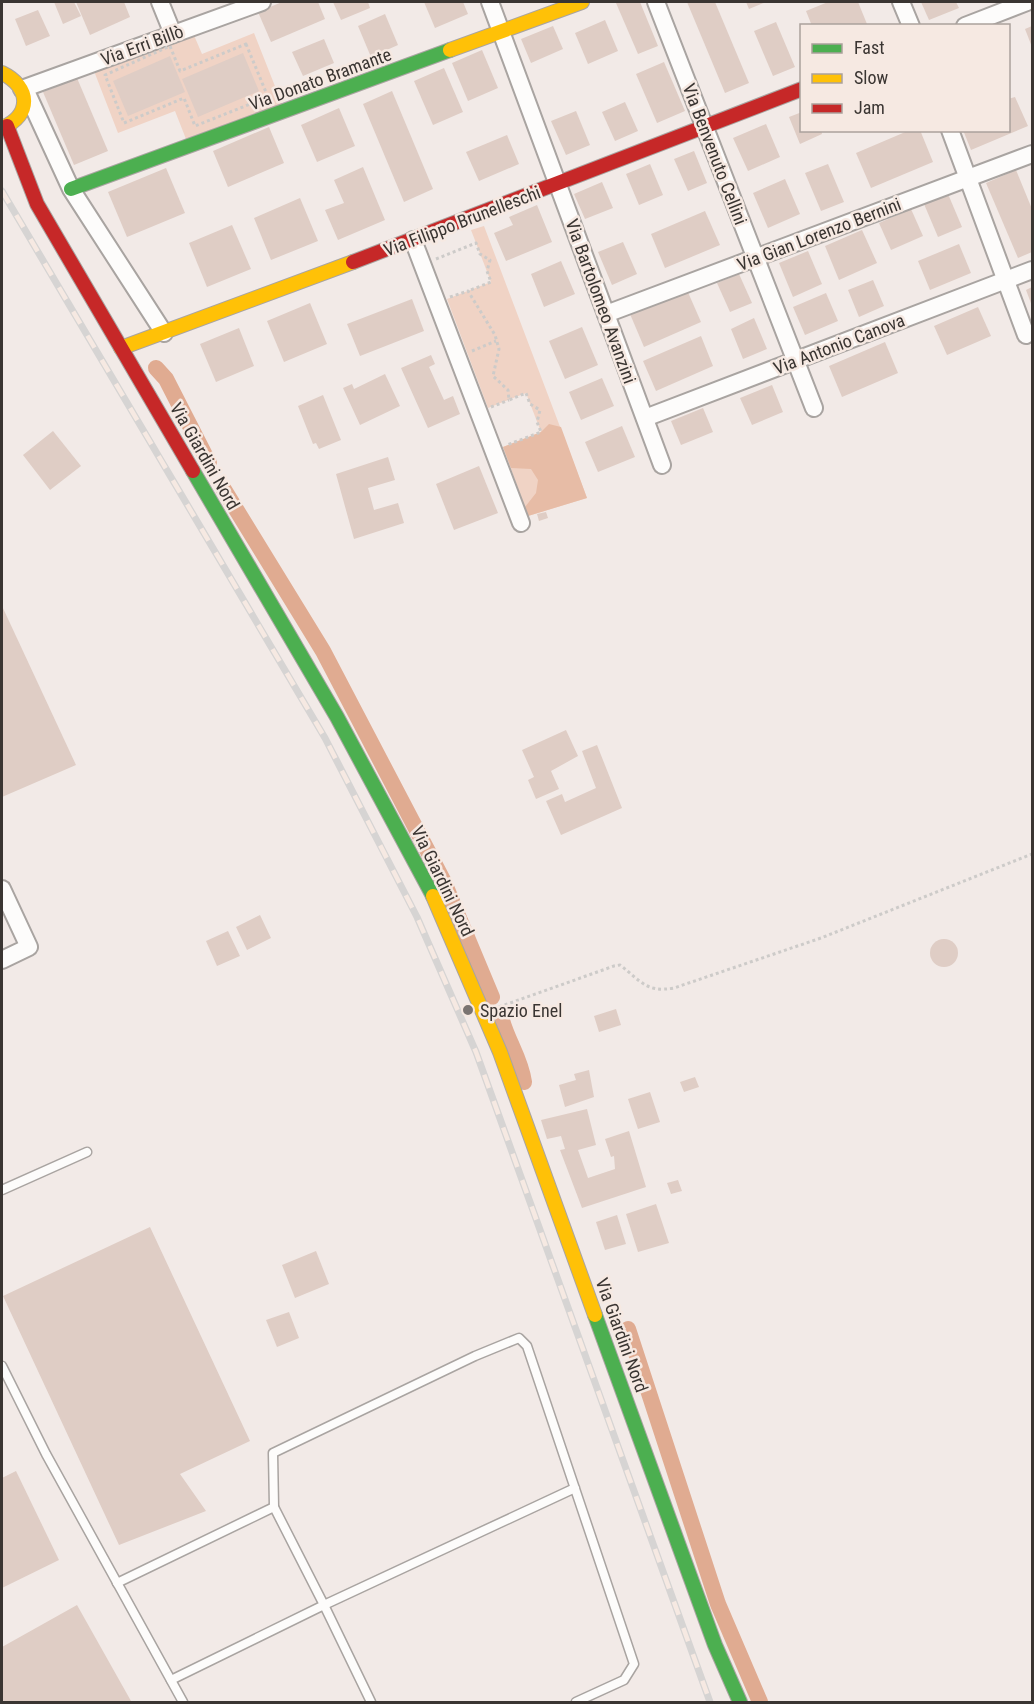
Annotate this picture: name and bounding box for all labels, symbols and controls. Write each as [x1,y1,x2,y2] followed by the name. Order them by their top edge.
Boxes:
[98,20,186,70] street label: Via Erri Billò
[800,24,1010,132] legend
[854,37,885,58] text: Fast
[246,43,394,115] street label: Via Donato Bramante
[854,67,889,88] text: Slow
[678,80,752,228] street label: Via Benvenuto Cellini
[854,97,885,118] text: Jam
[381,181,543,261] street label: Via Filippo Brunelleschi
[734,193,904,275] street label: Via Gian Lorenzo Bernini
[561,216,641,386] street label: Via Bartolomeo Avanzini
[770,309,908,379] street label: Via Antonio Canova
[166,399,244,513] street label: Via Giardini Nord
[407,822,479,940] street label: Via Giardini Nord
[480,1000,562,1021] place label: Spazio Enel
[461,1003,475,1017] marker: Spazio Enel
[592,1275,652,1395] street label: Via Giardini Nord

